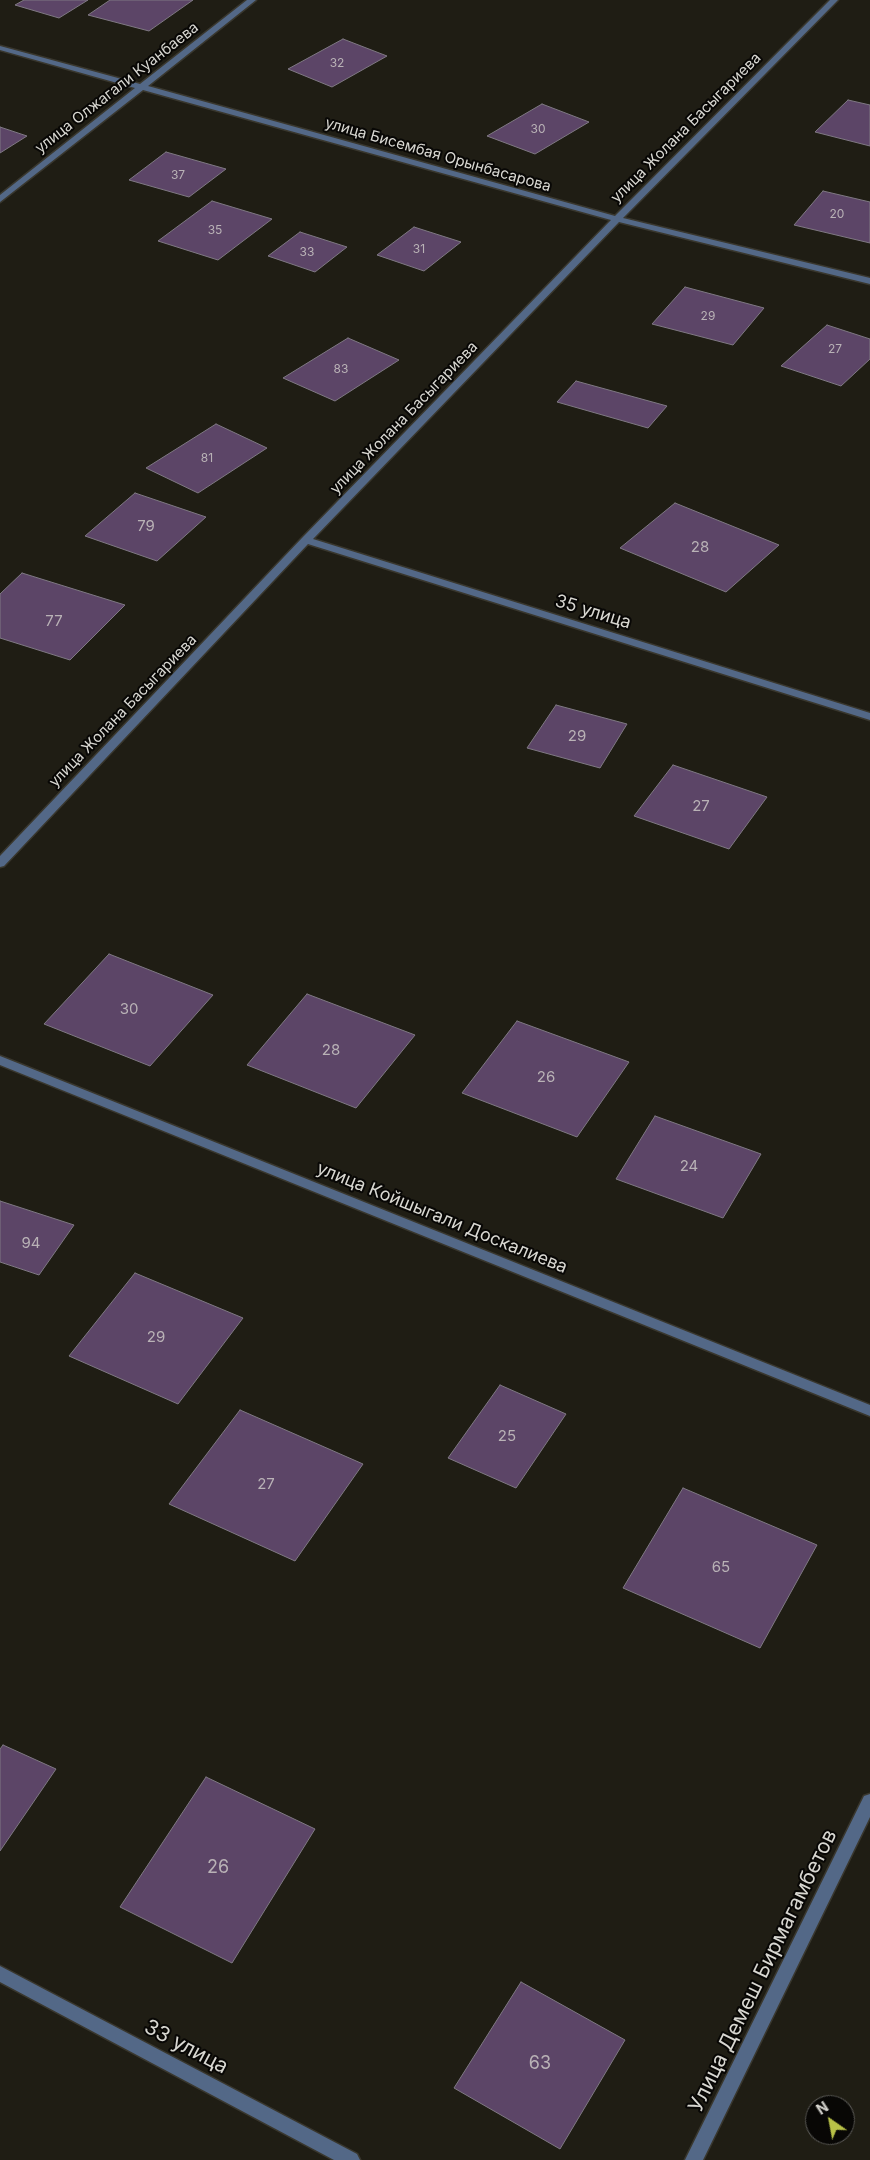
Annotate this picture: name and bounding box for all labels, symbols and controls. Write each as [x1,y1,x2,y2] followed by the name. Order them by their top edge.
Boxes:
[32,19,202,157] street label: улица Олжагали Куанбаева
[607,49,765,207] street label: улица Жолана Басыгариева
[330,56,344,70] house number: 32
[323,114,553,196] street label: улица Бисембая Орынбасарова
[531,122,545,136] house number: 30
[171,168,185,182] house number: 37
[830,207,844,221] house number: 20
[208,223,222,237] house number: 35
[413,242,425,256] house number: 31
[300,245,314,259] house number: 33
[701,309,715,323] house number: 29
[326,338,482,498] street label: улица Жолана Басыгариева
[828,342,842,356] house number: 27
[334,362,348,376] house number: 83
[201,451,213,465] house number: 81
[137,517,155,535] house number: 79
[691,538,709,556] house number: 28
[552,590,634,634] street label: 35 улица
[45,612,63,630] house number: 77
[45,631,201,791] street label: улица Жолана Басыгариева
[568,727,586,745] house number: 29
[692,797,710,815] house number: 27
[120,1000,138,1018] house number: 30
[322,1041,340,1059] house number: 28
[537,1068,555,1086] house number: 26
[680,1157,698,1175] house number: 24
[313,1158,571,1278] street label: улица Койшыгали Доскалиева
[22,1234,40,1252] house number: 94
[147,1328,165,1346] house number: 29
[498,1427,516,1445] house number: 25
[257,1475,275,1493] house number: 27
[712,1558,730,1576] house number: 65
[683,1826,843,2116] street label: Улица Демеш Бирмагамбетов
[207,1857,229,1879] house number: 26
[140,2014,232,2080] street label: 33 улица
[529,2053,551,2075] house number: 63
[805,2095,855,2145] north arrow
[813,2098,831,2118] text: N

